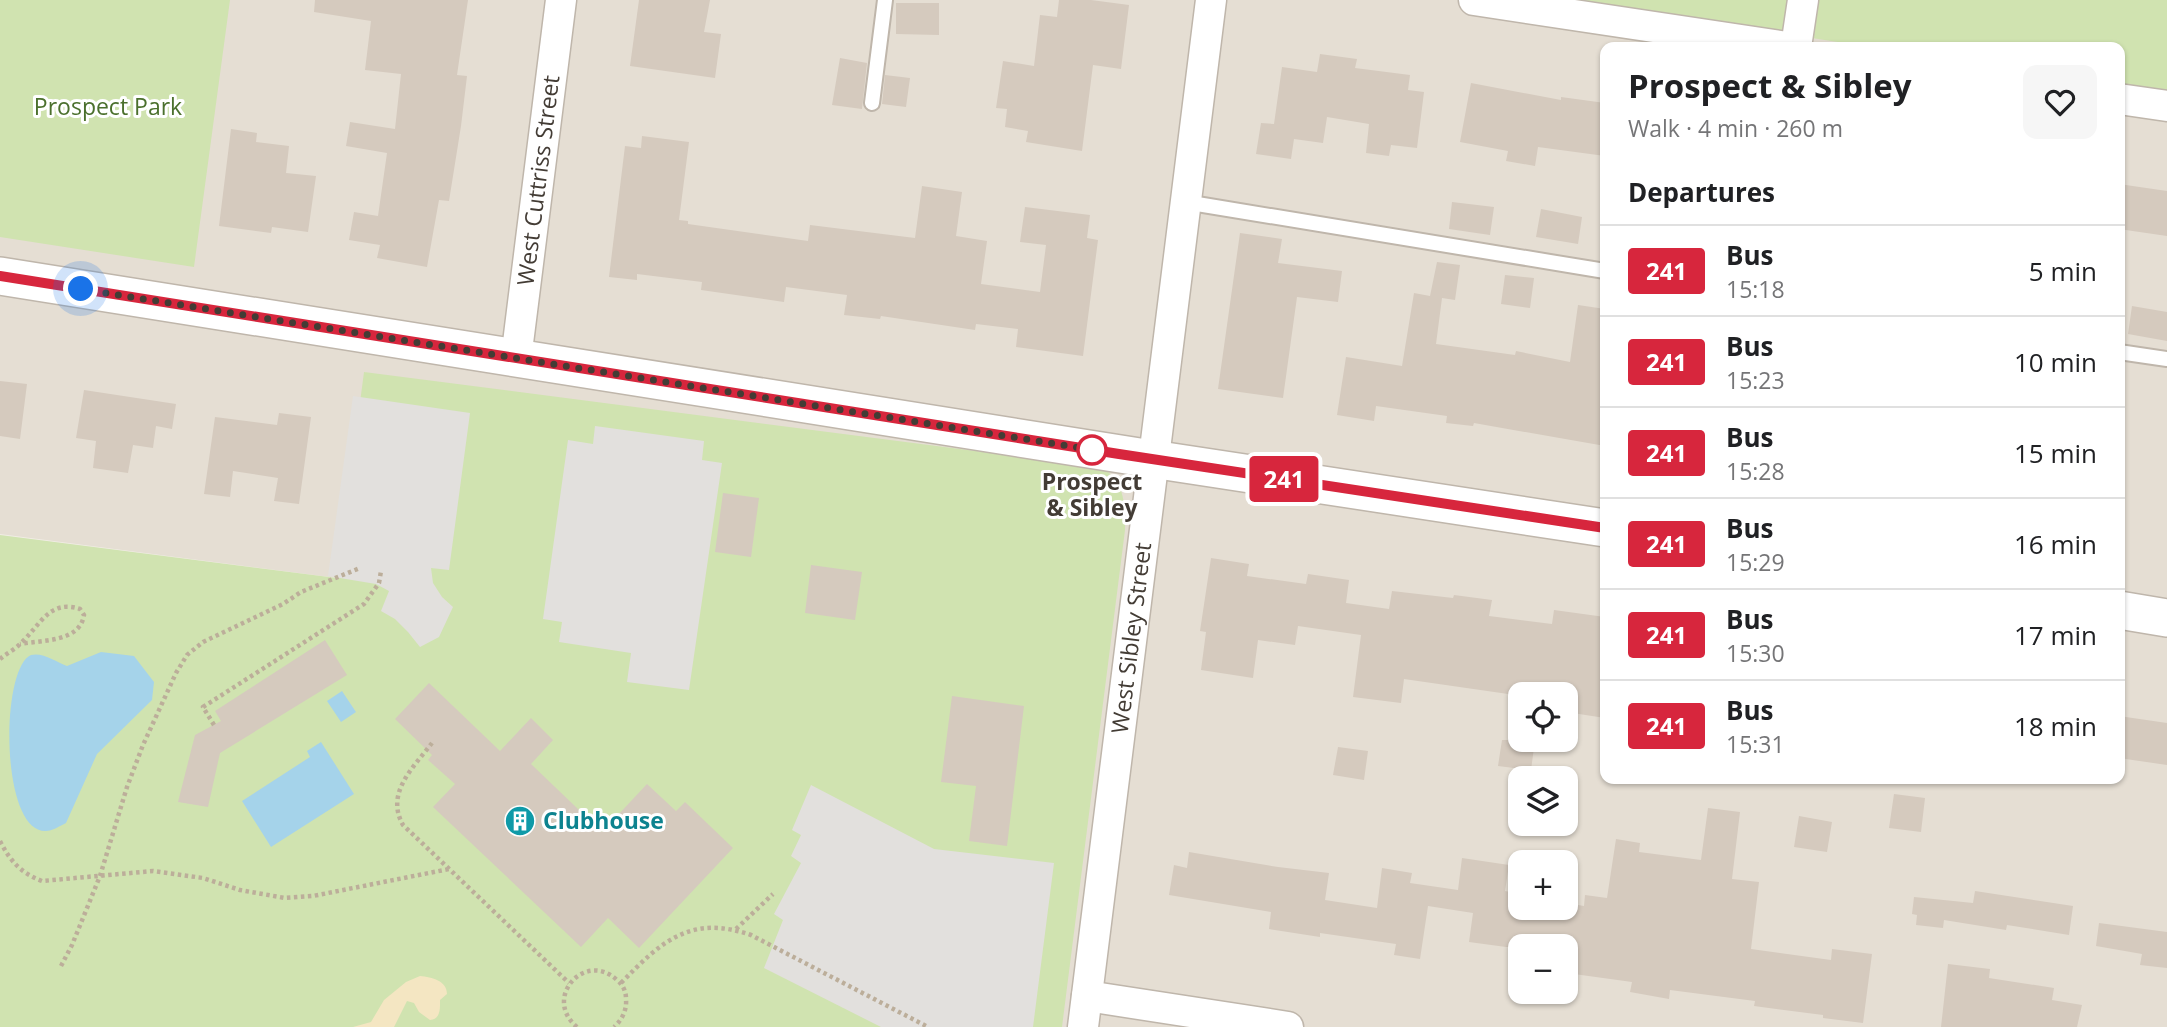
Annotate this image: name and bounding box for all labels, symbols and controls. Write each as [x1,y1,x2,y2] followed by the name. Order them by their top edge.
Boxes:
[1628,63,1912,108] text: Prospect & Sibley
[2023,65,2097,139] button: heart
[508,73,566,287] street label: West Cuttriss Street
[34,90,182,122] park label: Prospect Park
[1628,112,1843,144] text: Walk · 4 min · 260 m
[1628,174,1775,210] text: Departures
[1726,237,1773,273] text: Bus
[2029,253,2097,289] text: 5 min
[1646,254,1687,287] text: 241
[63,271,98,306] your location
[1726,273,1785,305] text: 15:18
[1726,328,1773,364] text: Bus
[2014,344,2097,380] text: 10 min
[1646,345,1687,378] text: 241
[1726,364,1785,396] text: 15:23
[1726,419,1773,455] text: Bus
[1077,435,1107,465] marker: Prospect & Sibley
[2014,435,2097,471] text: 15 min
[1646,436,1687,469] text: 241
[1726,455,1785,487] text: 15:28
[1244,456,1324,502] line badge: 241
[1263,462,1305,495] text: 241
[1042,465,1142,523] place label: Prospect & Sibley
[1726,510,1773,546] text: Bus
[2014,526,2097,562] text: 16 min
[1646,527,1687,560] text: 241
[1103,540,1158,735] street label: West Sibley Street
[1726,546,1785,578] text: 15:29
[1726,601,1773,637] text: Bus
[2014,617,2097,653] text: 17 min
[1646,618,1687,651] text: 241
[1726,637,1785,669] text: 15:30
[1508,682,1578,1004] map controls
[1508,682,1578,752] button: locate
[1726,692,1773,728] text: Bus
[2014,708,2097,744] text: 18 min
[1646,709,1687,742] text: 241
[1726,728,1785,760] text: 15:31
[1508,766,1578,836] button: layers
[503,804,537,838] building icon: Clubhouse
[543,804,664,836] place label: Clubhouse
[1508,850,1578,920] button: +
[1508,934,1578,1004] button: −

